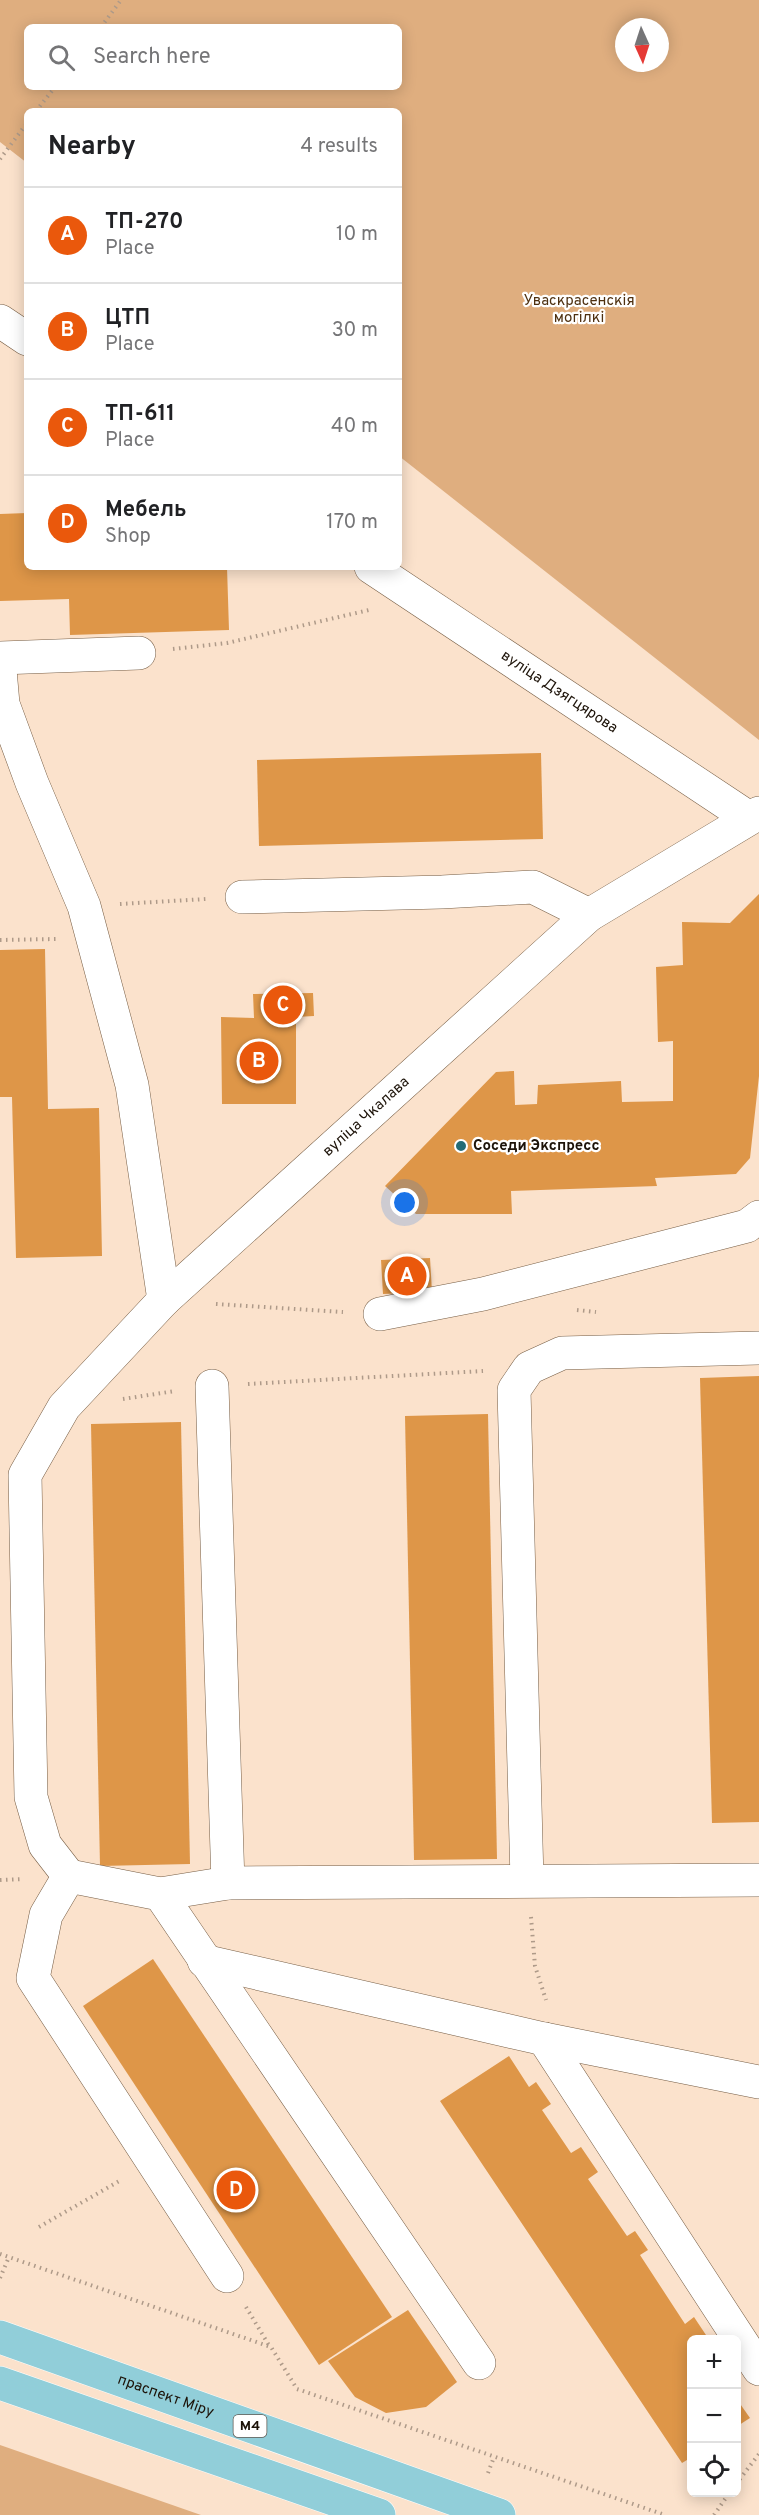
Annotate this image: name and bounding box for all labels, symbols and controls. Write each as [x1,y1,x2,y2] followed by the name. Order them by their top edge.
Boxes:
[615,18,669,72] north arrow
[24,24,402,90] search box
[45,41,78,74] icon: search
[93,44,211,71] text: Search here
[48,131,136,164] text: Nearby
[301,134,378,160] text: 4 results
[105,209,184,236] text: ТП-270
[60,222,75,248] text: A
[336,222,378,248] text: 10 m
[105,236,155,262] text: Place
[523,292,635,328] park label: Уваскрасенскія могілкі
[105,305,150,332] text: ЦТП
[61,318,74,344] text: B
[332,318,378,344] text: 30 m
[105,332,155,358] text: Place
[105,401,175,428] text: ТП-611
[61,414,74,440] text: C
[331,414,378,440] text: 40 m
[105,428,155,454] text: Place
[105,497,187,524] text: Мебель
[60,510,75,536] text: D
[326,510,378,536] text: 170 m
[105,524,151,550] text: Shop
[497,646,621,738] street label: вуліца Дзягцярова
[264,982,302,1028] pin: C
[240,1038,278,1084] pin: B
[319,1073,414,1161] street label: вуліца Чкалава
[473,1137,600,1156] place label: Соседи Экспресс
[454,1139,468,1153] marker: Соседи Экспресс
[390,1188,419,1217] your location
[388,1254,426,1298] pin: A
[216,2168,256,2212] pin: D
[687,2335,741,2497] map controls
[687,2335,741,2389] button: +
[115,2370,217,2422] street label: праспект Міру
[687,2389,741,2443] button: −
[234,2415,266,2437] road number: М4
[687,2443,741,2497] button: locate

